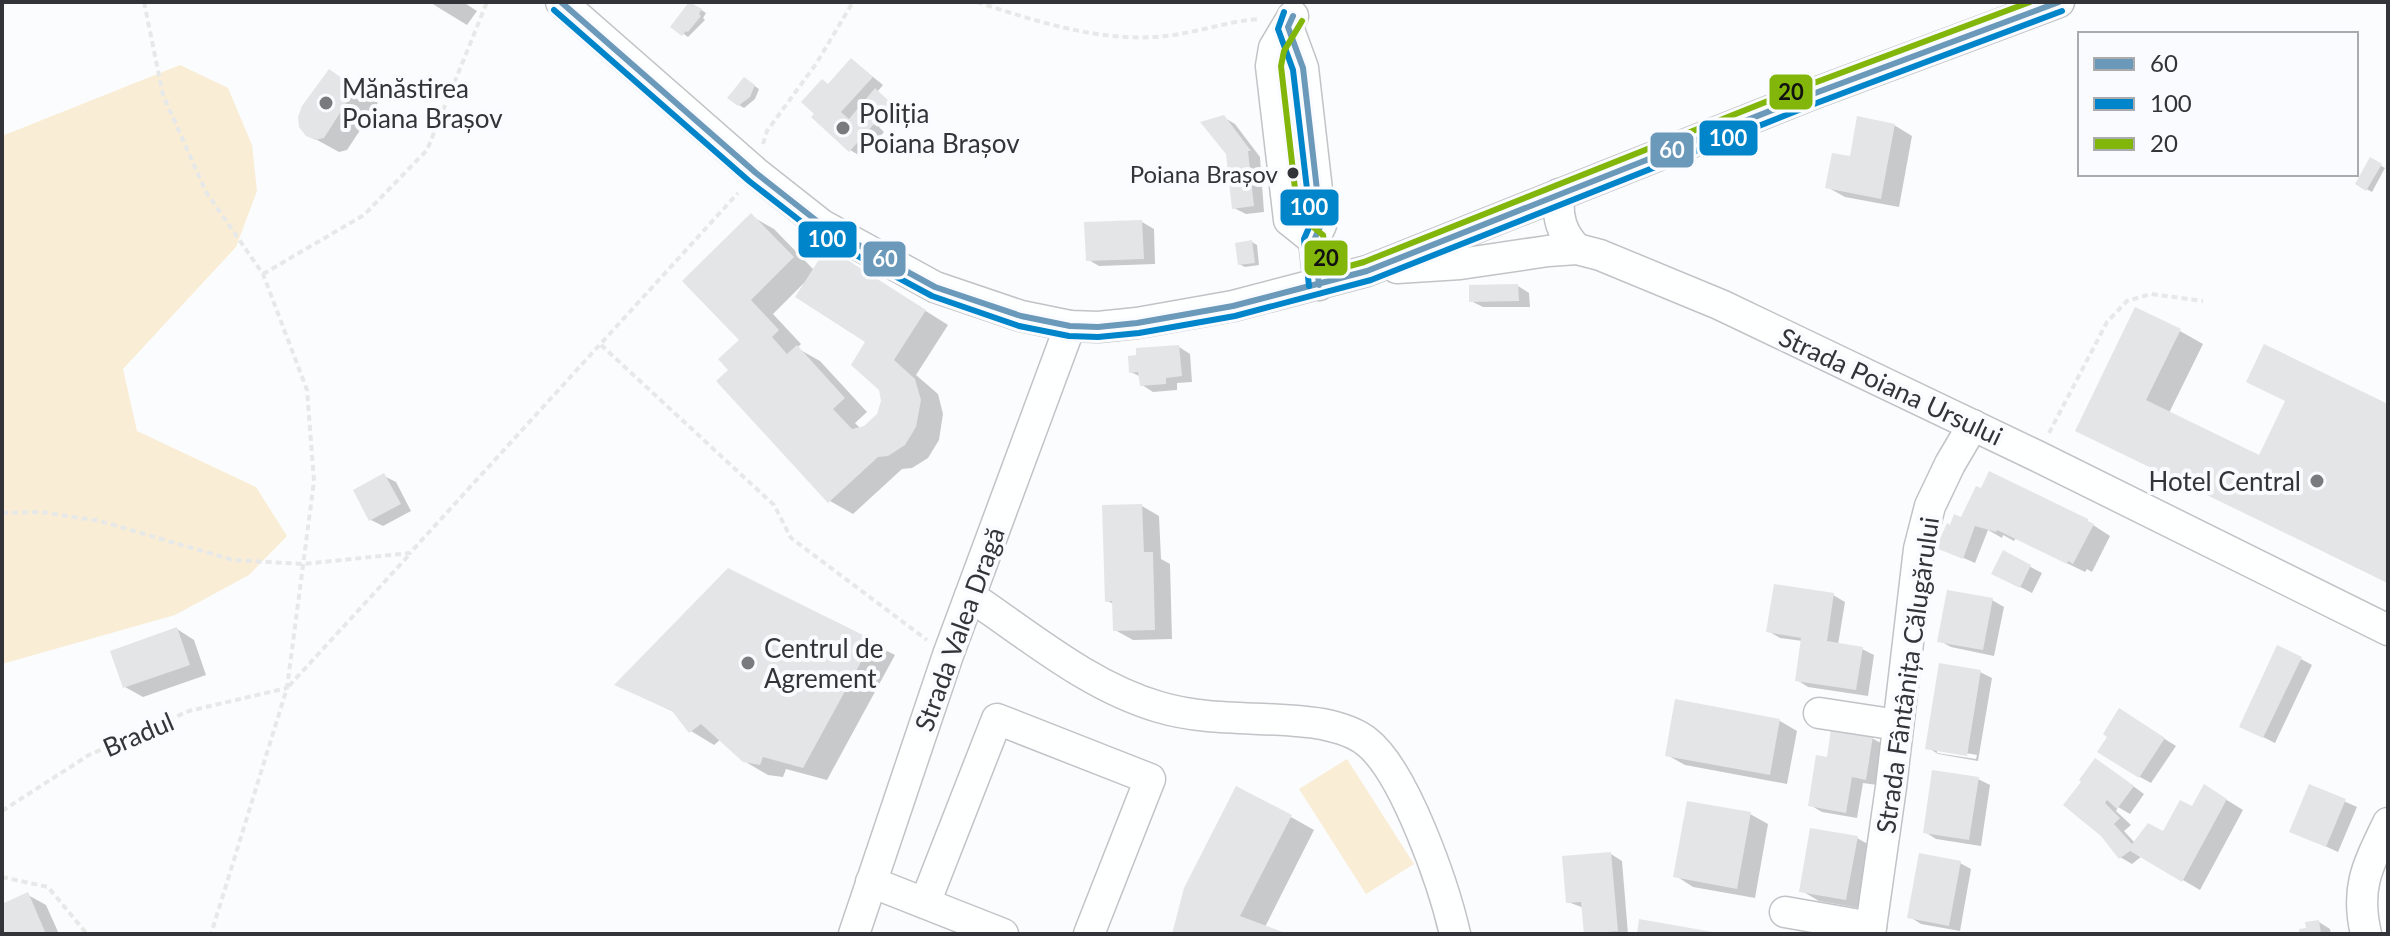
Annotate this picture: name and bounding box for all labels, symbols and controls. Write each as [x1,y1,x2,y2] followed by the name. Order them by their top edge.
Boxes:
[2078,32,2358,176] legend
[2150,48,2178,77] text: 60
[342,72,503,134] place label: Mănăstirea Poiana Brașov
[1768,73,1814,111] line badge: 20
[1778,78,1804,105] text: 20
[2150,88,2192,117] text: 100
[317,94,335,112] marker: Mănăstirea Poiana Brașov
[859,97,1020,159] place label: Poliția Poiana Brașov
[834,119,852,137] marker: Poliția Poiana Brașov
[1698,119,1759,157] line badge: 100
[1709,124,1747,151] text: 100
[2150,128,2178,157] text: 20
[1649,131,1695,169] line badge: 60
[1659,136,1685,163] text: 60
[1130,159,1279,188] place label: Poiana Brașov
[1285,165,1301,181] marker: Poiana Brașov
[1279,188,1340,227] line badge: 100
[1290,193,1328,220] text: 100
[797,220,858,259] line badge: 100
[808,225,846,252] text: 100
[1303,239,1349,277] line badge: 20
[862,240,907,278] line badge: 60
[1313,244,1339,271] text: 20
[872,245,898,272] text: 60
[1774,320,2008,452] street label: Strada Poiana Ursului
[2148,465,2301,497] place label: Hotel Central
[2308,472,2326,490] marker: Hotel Central
[1869,515,1945,835] street label: Strada Fântânița Călugărului
[907,523,1011,735] street label: Strada Valea Dragă
[764,632,884,694] place label: Centrul de Agrement
[739,654,757,672] marker: Centrul de Agrement
[98,705,178,763] street label: Bradul

